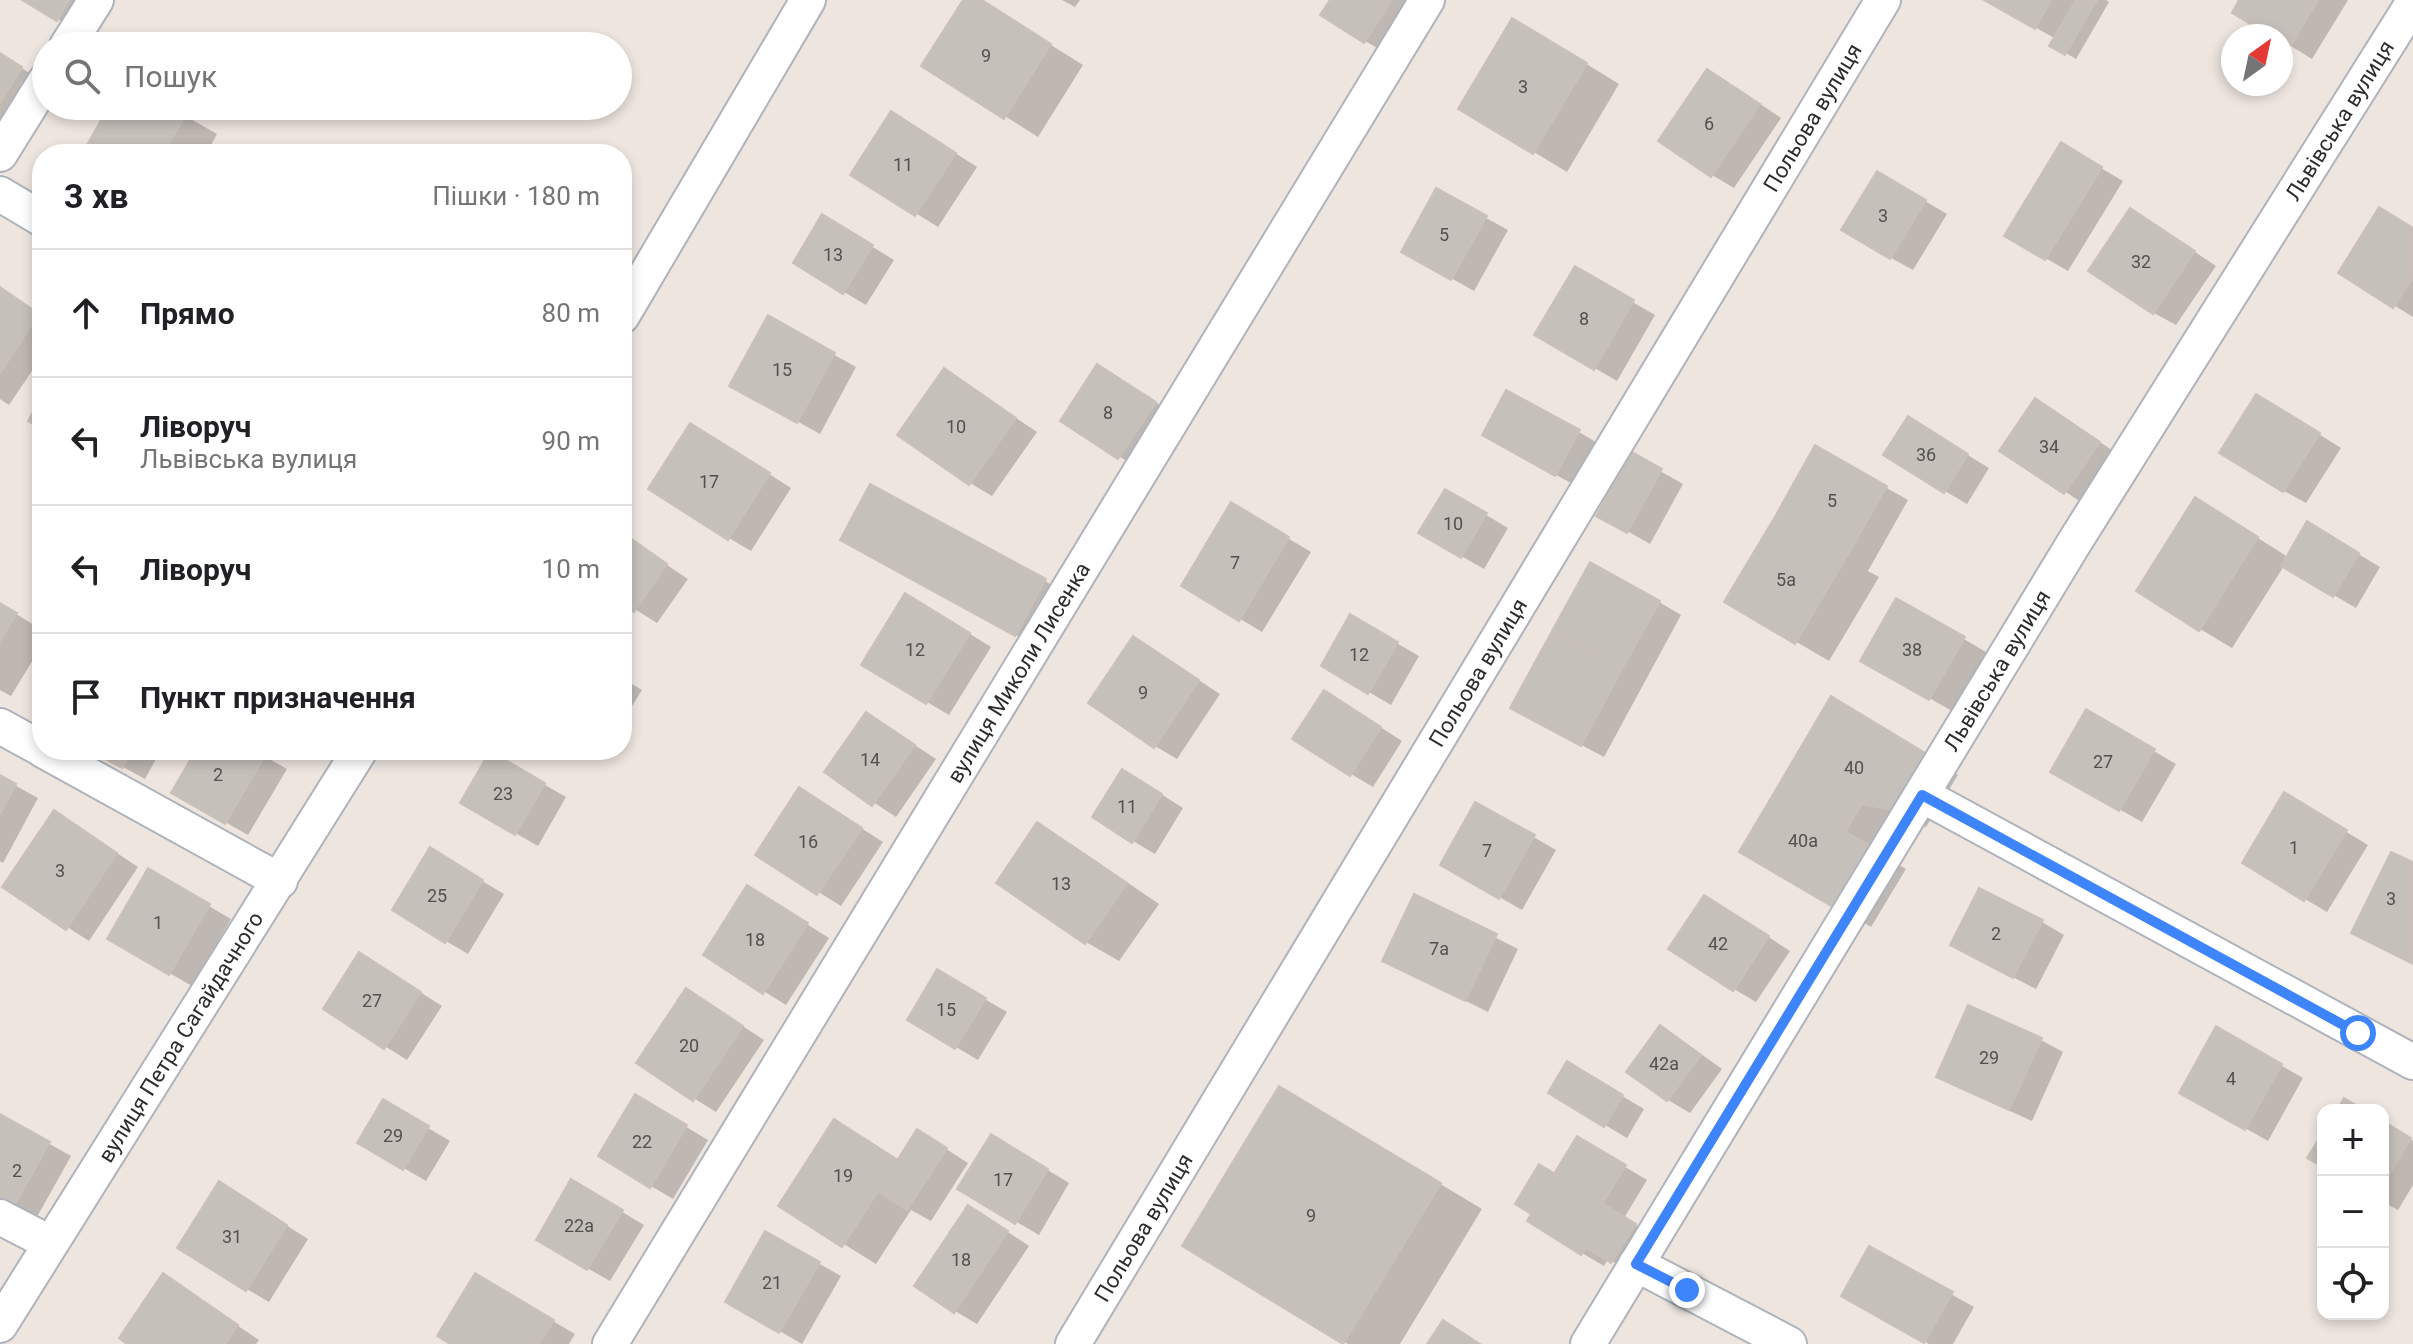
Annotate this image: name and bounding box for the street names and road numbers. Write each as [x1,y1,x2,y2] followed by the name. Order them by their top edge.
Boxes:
[2280,36,2399,205] street label: Львівська вулиця
[1758,39,1866,196] street label: Польова вулиця
[942,558,1095,787] street label: вулиця Миколи Лисенка
[1938,585,2055,755] street label: Львівська вулиця
[1424,594,1532,751] street label: Польова вулиця
[93,907,268,1167] street label: вулиця Петра Сагайдачного
[1089,1149,1197,1306] street label: Польова вулиця

